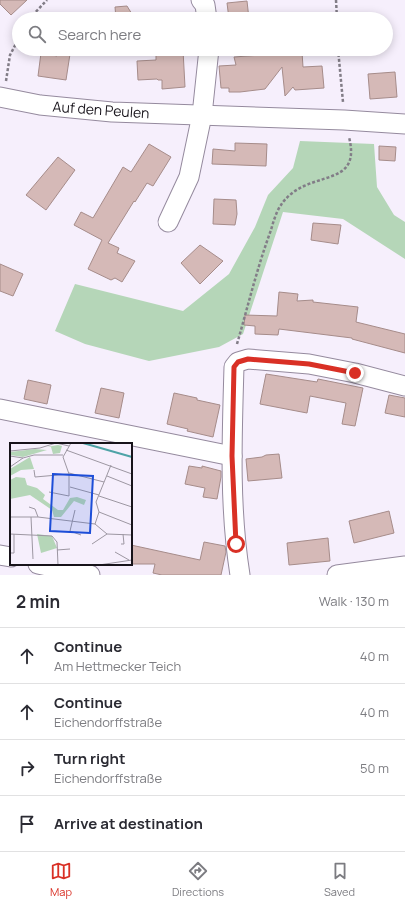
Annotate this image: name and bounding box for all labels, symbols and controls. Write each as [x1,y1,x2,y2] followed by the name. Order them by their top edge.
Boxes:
[12,12,393,56] search box
[26,23,48,45] icon: search
[58,24,141,45] text: Search here
[52,97,150,122] street label: Auf den Peulen
[346,364,364,382] route end
[10,443,132,565] inset map
[227,535,245,553] route start
[16,590,60,613] text: 2 min
[319,592,389,610] text: Walk · 130 m
[54,636,122,657] text: Continue
[16,645,38,667] icon: ahead
[360,647,389,665] text: 40 m
[54,657,181,675] text: Am Hettmecker Teich
[54,692,122,713] text: Continue
[16,701,38,723] icon: ahead
[360,703,389,721] text: 40 m
[54,713,162,731] text: Eichendorffstraße
[54,748,125,769] text: Turn right
[16,757,38,779] icon: right
[360,759,389,777] text: 50 m
[54,769,162,787] text: Eichendorffstraße
[16,813,38,835] icon: arrive
[54,813,203,834] text: Arrive at destination
[50,860,72,899] tab: Map
[172,860,224,899] tab: Directions
[324,860,355,899] tab: Saved

